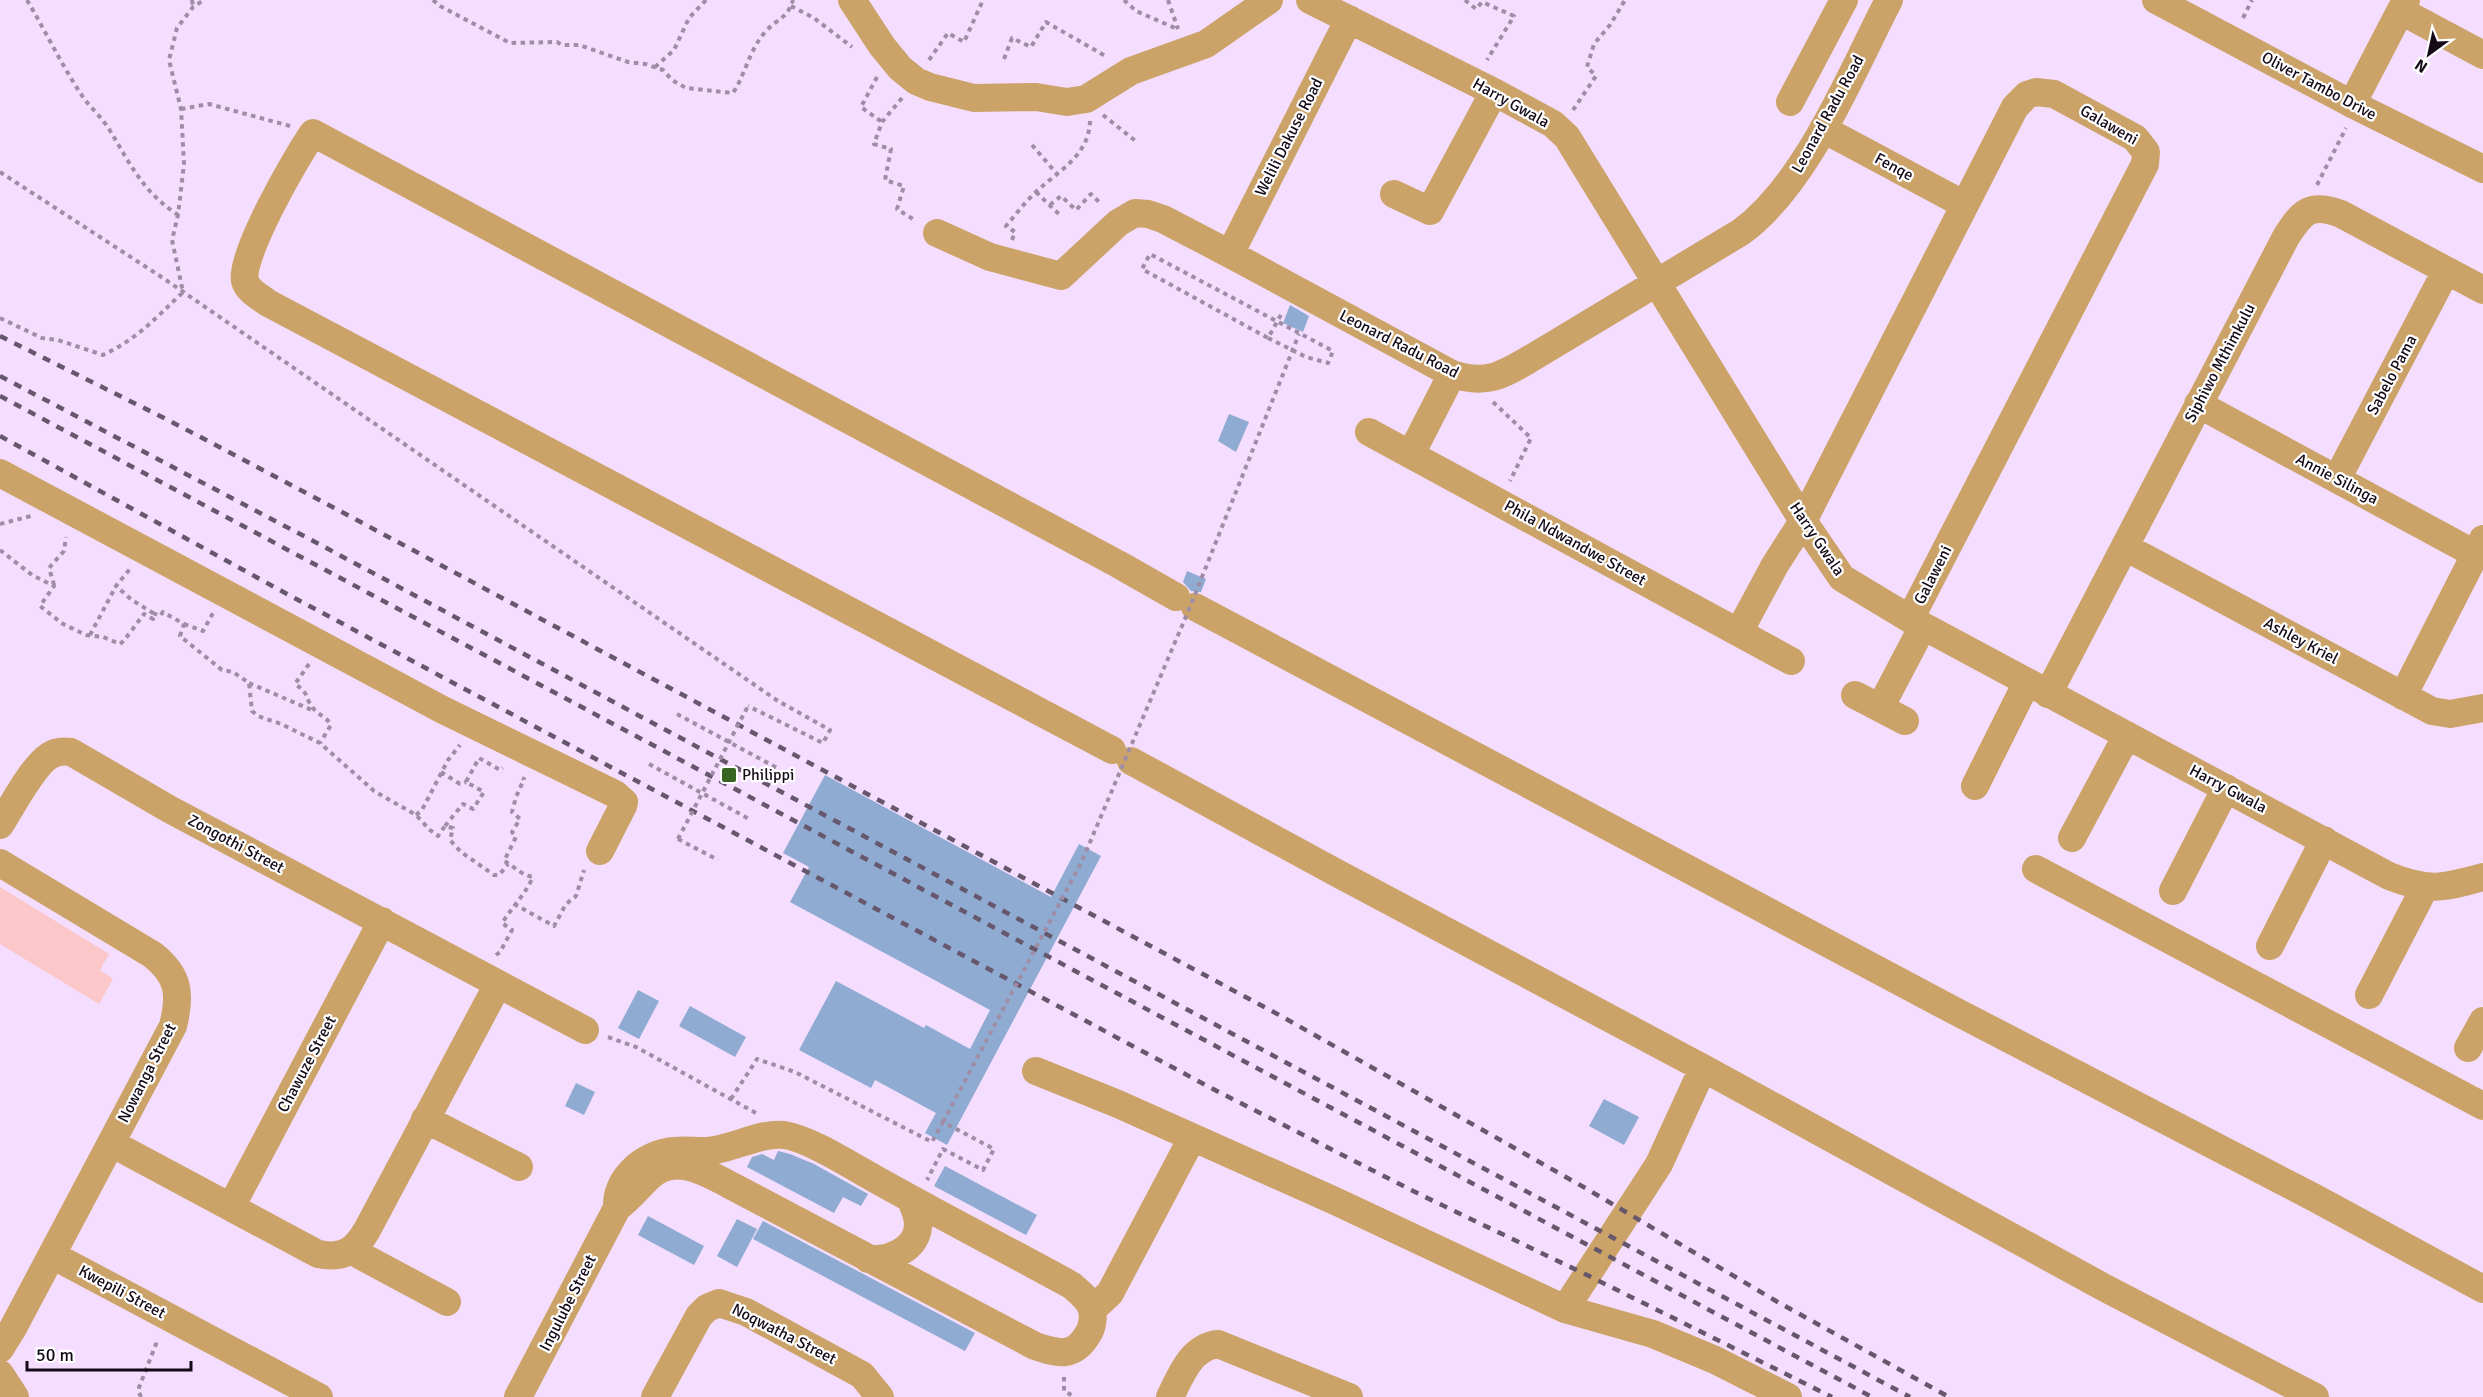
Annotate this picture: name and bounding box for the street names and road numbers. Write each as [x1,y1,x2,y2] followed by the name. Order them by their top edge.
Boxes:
[2258,47,2380,125] street label: Oliver Tambo Drive
[1787,52,1869,176] street label: Leonard Radu Road
[1469,74,1553,132] street label: Harry Gwala
[1251,75,1327,199] street label: Welili Dakuse Road
[2077,100,2141,150] street label: Galaweni
[1871,149,1917,185] street label: Fenqe
[2180,300,2260,426] street label: Siphiwo Mthimkulu
[1336,305,1462,383] street label: Leonard Radu Road
[2363,332,2421,418] street label: Sabelo Pama
[2292,449,2382,509] street label: Annie Silinga
[1501,496,1650,591] street label: Phila Ndwandwe Street
[1785,498,1849,580] street label: Harry Gwala
[1910,542,1956,608] street label: Galaweni
[2260,613,2342,669] street label: Ashley Kriel
[2186,760,2270,818] street label: Harry Gwala
[184,810,288,878] street label: Zongothi Street
[273,1012,341,1116] street label: Chawuze Street
[113,1020,181,1126] street label: Nowanga Street
[535,1251,601,1355] street label: Ingulube Street
[75,1261,169,1323] street label: Kwepili Street
[728,1299,840,1369] street label: Noqwatha Street

